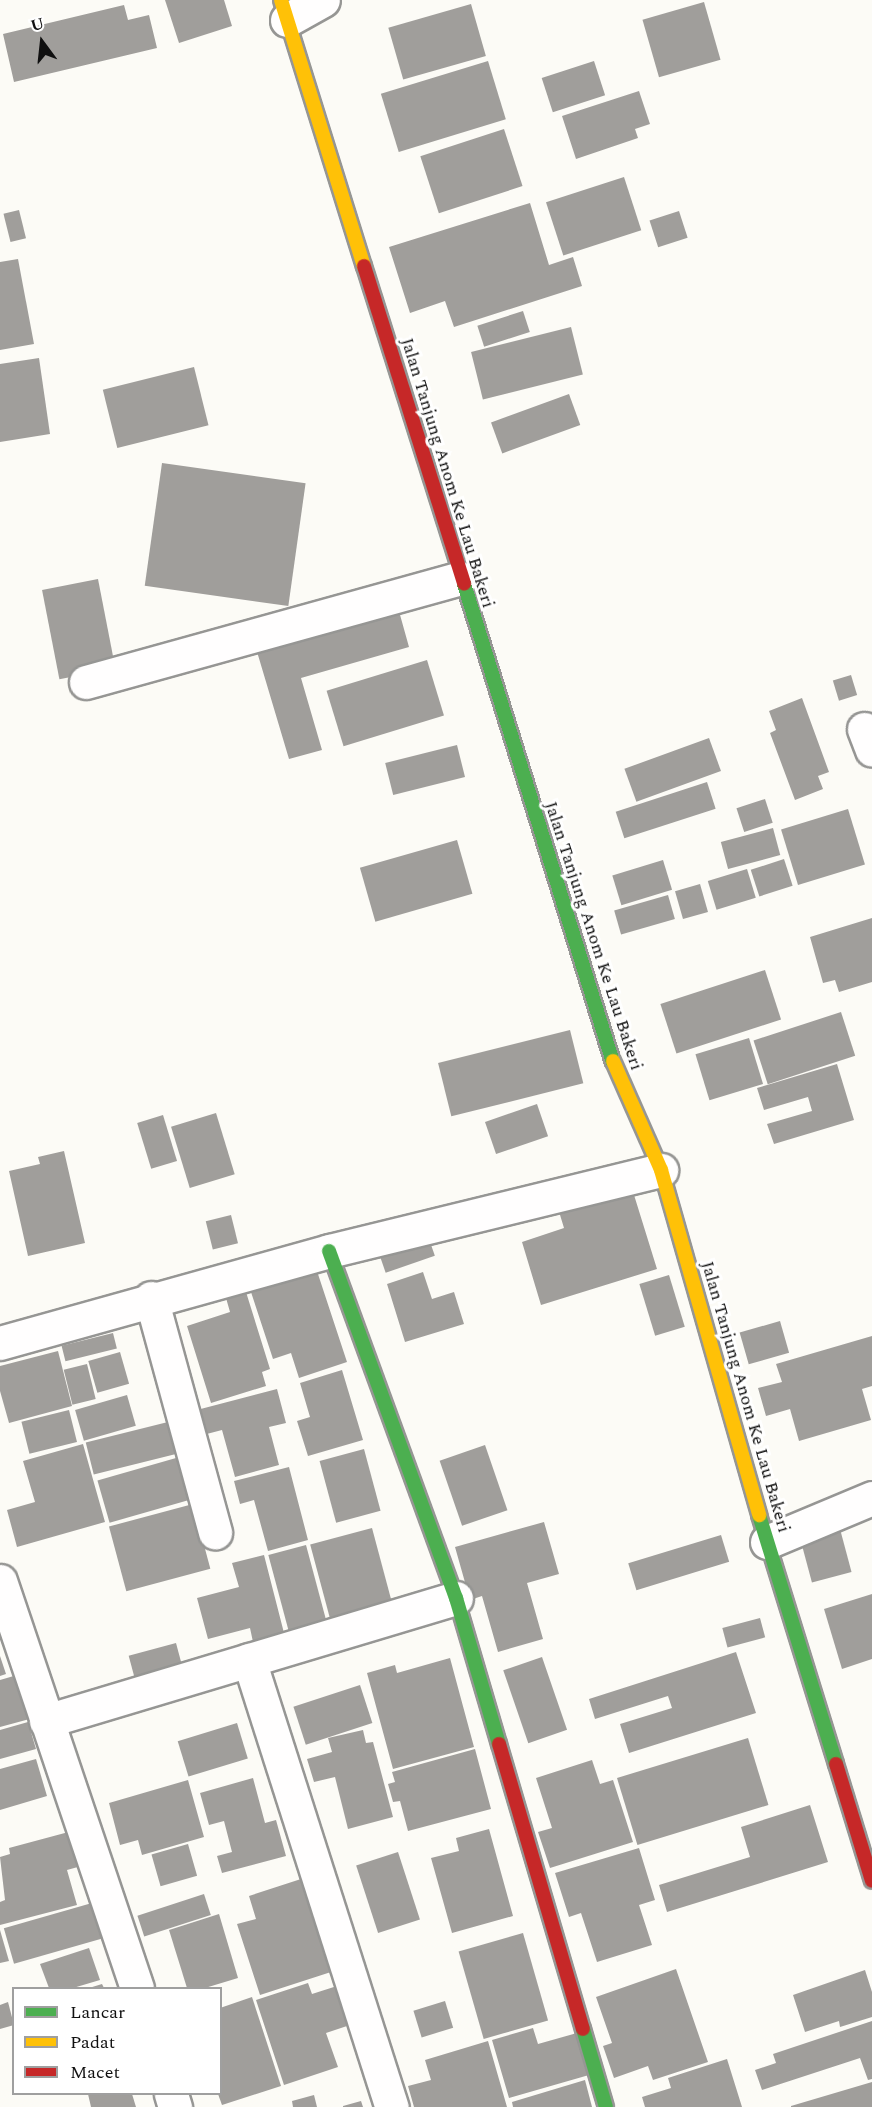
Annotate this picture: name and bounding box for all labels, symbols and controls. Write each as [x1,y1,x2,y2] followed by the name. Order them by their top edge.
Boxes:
[28,11,47,38] text: U
[12,12,72,72] north arrow
[396,335,498,611] street label: Jalan Tanjung Anom Ke Lau Bakeri
[539,799,647,1073] street label: Jalan Tanjung Anom Ke Lau Bakeri
[696,1259,794,1535] street label: Jalan Tanjung Anom Ke Lau Bakeri
[12,1987,222,2095] legend
[70,1999,125,2026] text: Lancar
[70,2029,115,2056] text: Padat
[70,2059,120,2086] text: Macet

